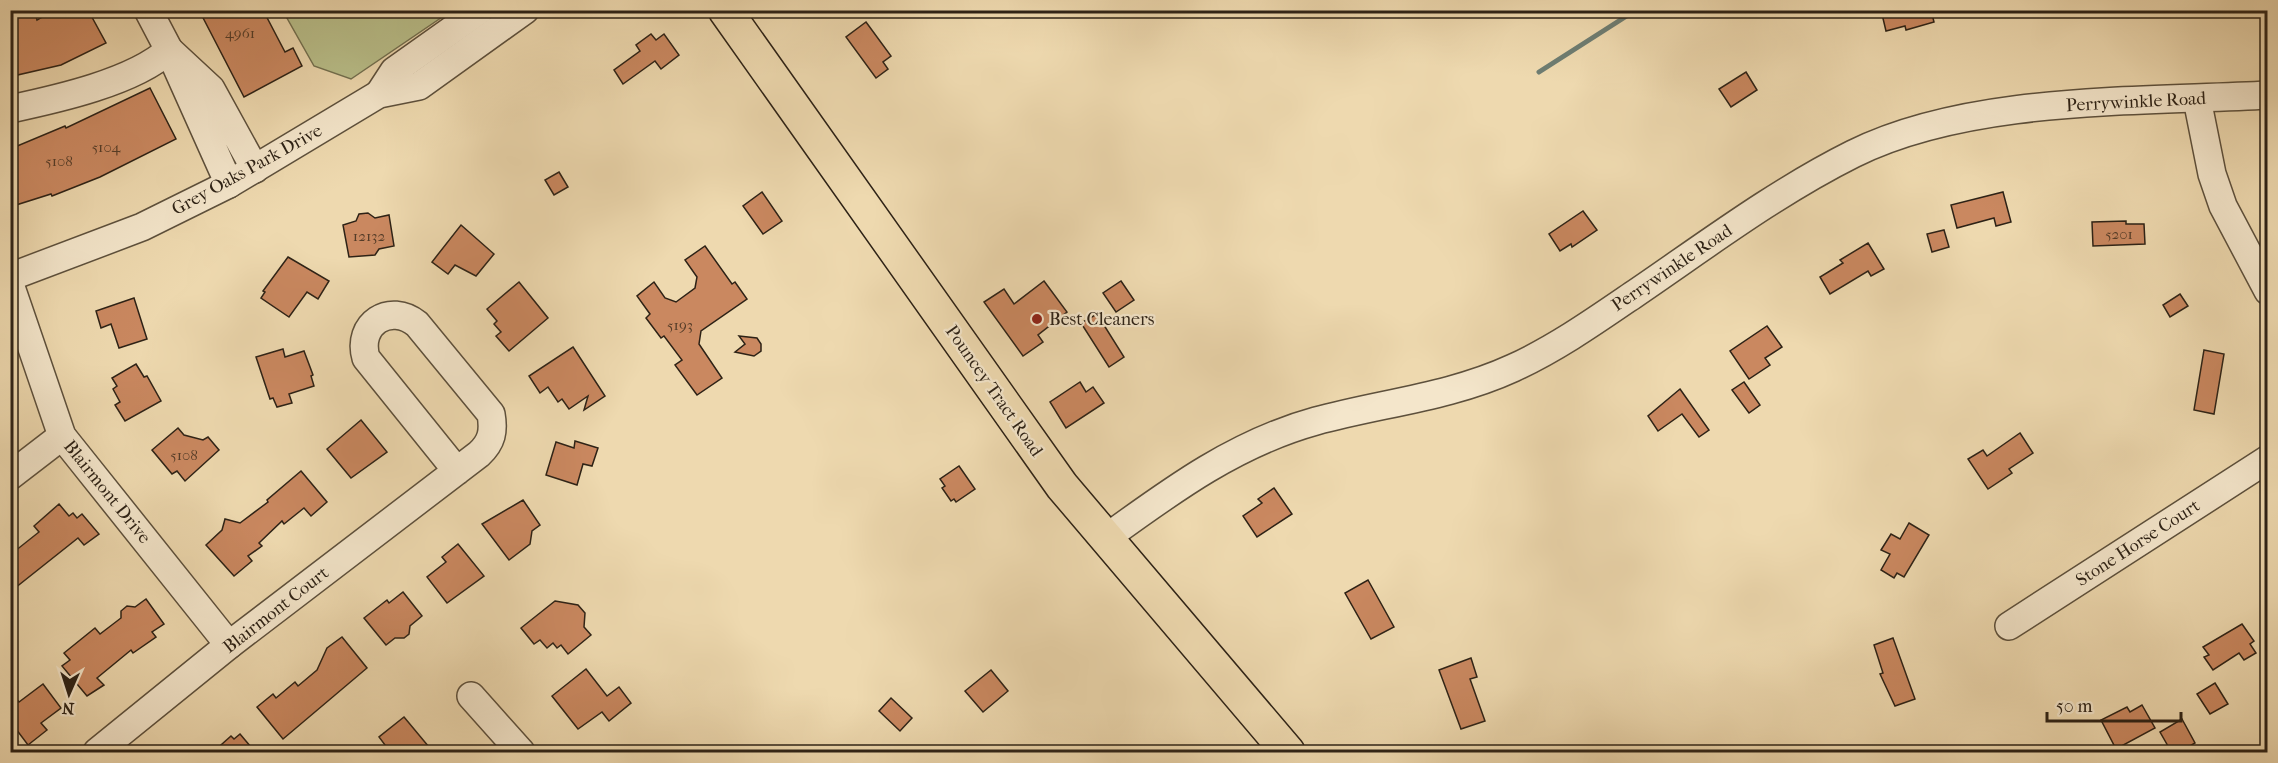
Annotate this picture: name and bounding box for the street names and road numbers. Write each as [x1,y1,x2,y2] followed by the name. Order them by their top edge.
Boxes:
[2065,88,2207,116] street label: Perrywinkle Road
[168,120,326,220] street label: Grey Oaks Park Drive
[1608,220,1736,316] street label: Perrywinkle Road
[941,321,1047,461] street label: Pouncey Tract Road
[59,436,155,548] street label: Blairmont Drive
[2072,495,2204,591] street label: Stone Horse Court
[219,562,333,658] street label: Blairmont Court

